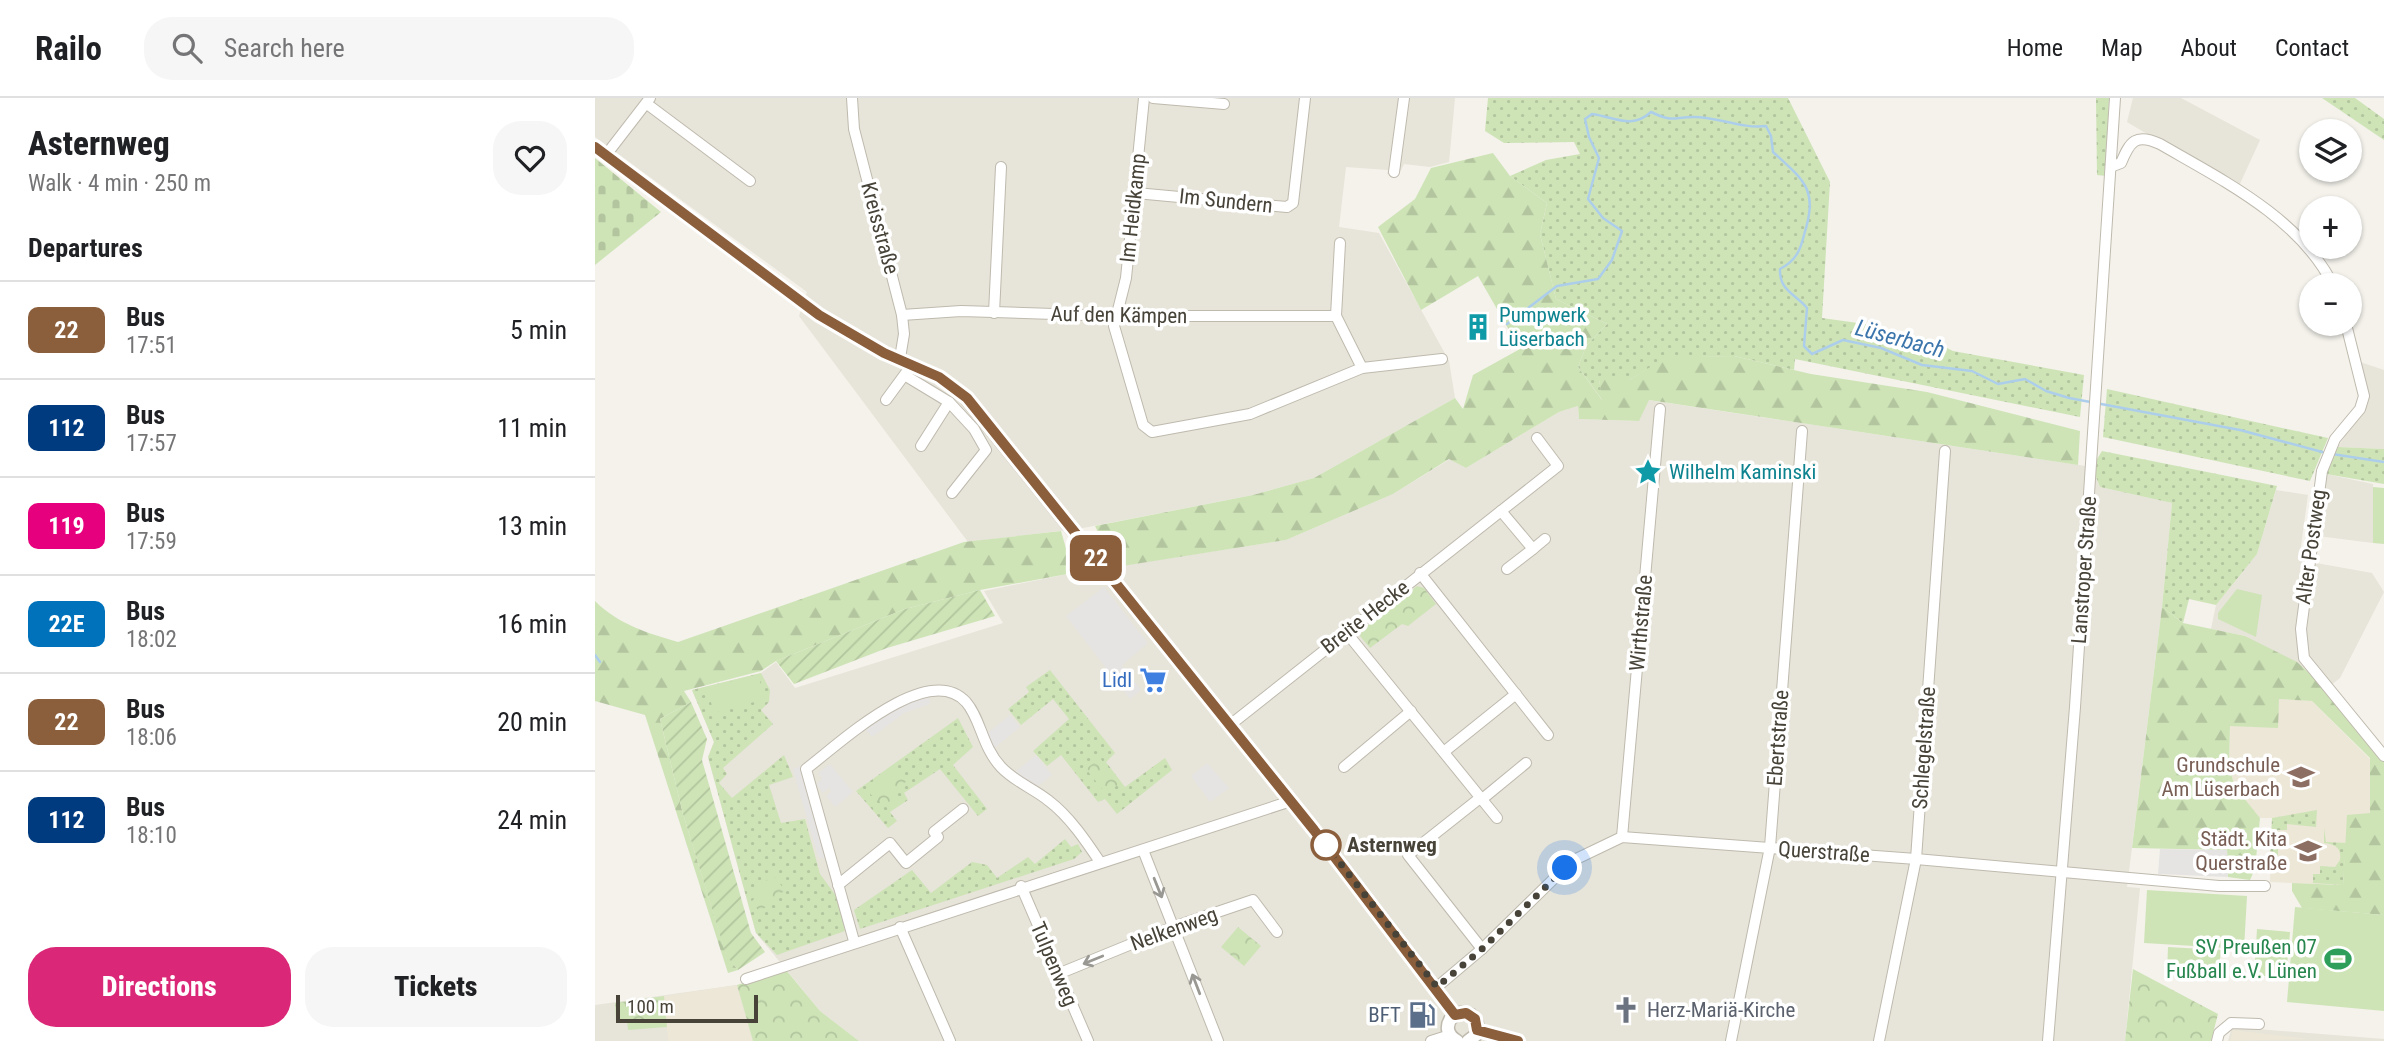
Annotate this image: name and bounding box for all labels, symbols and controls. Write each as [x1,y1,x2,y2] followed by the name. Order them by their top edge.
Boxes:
[144,17,634,80] search box
[35,29,102,68] text: Railo
[168,29,206,67] icon: search
[224,33,345,63] text: Search here
[2007,34,2063,62] text: Home
[2101,34,2143,62] text: Map
[2181,34,2237,62] text: About
[2275,34,2349,62] text: Contact
[2299,119,2362,336] map controls
[2299,119,2362,182] button: layers
[493,121,567,195] button: heart
[28,124,170,163] text: Asternweg
[1115,152,1151,264] street label: Im Heidkamp
[28,170,211,197] text: Walk · 4 min · 250 m
[856,179,904,277] street label: Kreisstraße
[1178,184,1274,218] street label: Im Sundern
[2299,196,2362,259] button: +
[28,233,143,263] text: Departures
[2299,273,2362,336] button: −
[126,302,165,332] text: Bus
[1051,302,1187,328] street label: Auf den Kämpen
[1499,303,1587,351] place label: Pumpwerk Lüserbach
[1463,312,1493,342] building icon: Pumpwerk Lüserbach
[1853,314,1947,364] water label: Lüserbach
[510,315,567,345] text: 5 min
[54,316,79,344] text: 22
[126,332,177,359] text: 17:51
[126,400,165,430] text: Bus
[497,413,567,443] text: 11 min
[48,414,85,442] text: 112
[126,430,177,457] text: 17:57
[1633,457,1663,487] place icon: Wilhelm Kaminski
[1669,460,1816,484] place label: Wilhelm Kaminski
[2291,488,2331,606] street label: Alter Postweg
[2067,495,2101,645] street label: Lanstroper Straße
[126,498,165,528] text: Bus
[497,511,567,541] text: 13 min
[48,512,85,540] text: 119
[126,528,177,555] text: 17:59
[1065,535,1127,581] line badge: 22
[1084,544,1108,572] text: 22
[1625,574,1657,672] street label: Wirthstraße
[1316,575,1414,659] street label: Breite Hecke
[126,596,165,626] text: Bus
[497,609,567,639] text: 16 min
[48,610,85,638] text: 22E
[126,626,177,653] text: 18:02
[1138,665,1168,695] supermarket icon: Lidl
[1102,668,1132,692] place label: Lidl
[1908,686,1940,810] street label: Schlegelstraße
[1763,689,1793,787] street label: Ebertstraße
[126,694,165,724] text: Bus
[497,707,567,737] text: 20 min
[54,708,79,736] text: 22
[126,724,177,751] text: 18:06
[2161,753,2280,801] place label: Grundschule Am Lüserbach
[2286,762,2316,792] school or university icon: Grundschule Am Lüserbach
[126,792,165,822] text: Bus
[497,805,567,835] text: 24 min
[48,806,85,834] text: 112
[126,822,177,849] text: 18:10
[2195,827,2287,875] place label: Städt. Kita Querstraße
[1311,830,1341,860] marker: Asternweg
[1347,833,1437,857] place label: Asternweg
[2293,836,2323,866] school or university icon: Städt. Kita Querstraße
[1777,837,1871,867] street label: Querstraße
[1547,850,1582,885] your location
[1152,877,1165,899] one-way arrow
[1127,902,1221,956] street label: Nelkenweg
[1026,918,1082,1010] street label: Tulpenweg
[2166,935,2317,983] place label: SV Preußen 07 Fußball e.V. Lünen
[2323,944,2353,974] sports icon: SV Preußen 07 Fußball e.V. Lünen
[28,947,291,1027] button: Directions
[305,947,567,1027] button: Tickets
[1083,954,1104,967] one-way arrow
[1188,974,1201,995] one-way arrow
[616,992,758,1024] scale bar
[627,995,674,1018] text: 100 m
[1611,995,1641,1025] church icon: Herz-Mariä-Kirche
[1647,998,1795,1022] place label: Herz-Mariä-Kirche
[1407,1000,1437,1030] fuel station icon: BFT
[1368,1003,1401,1027] place label: BFT

